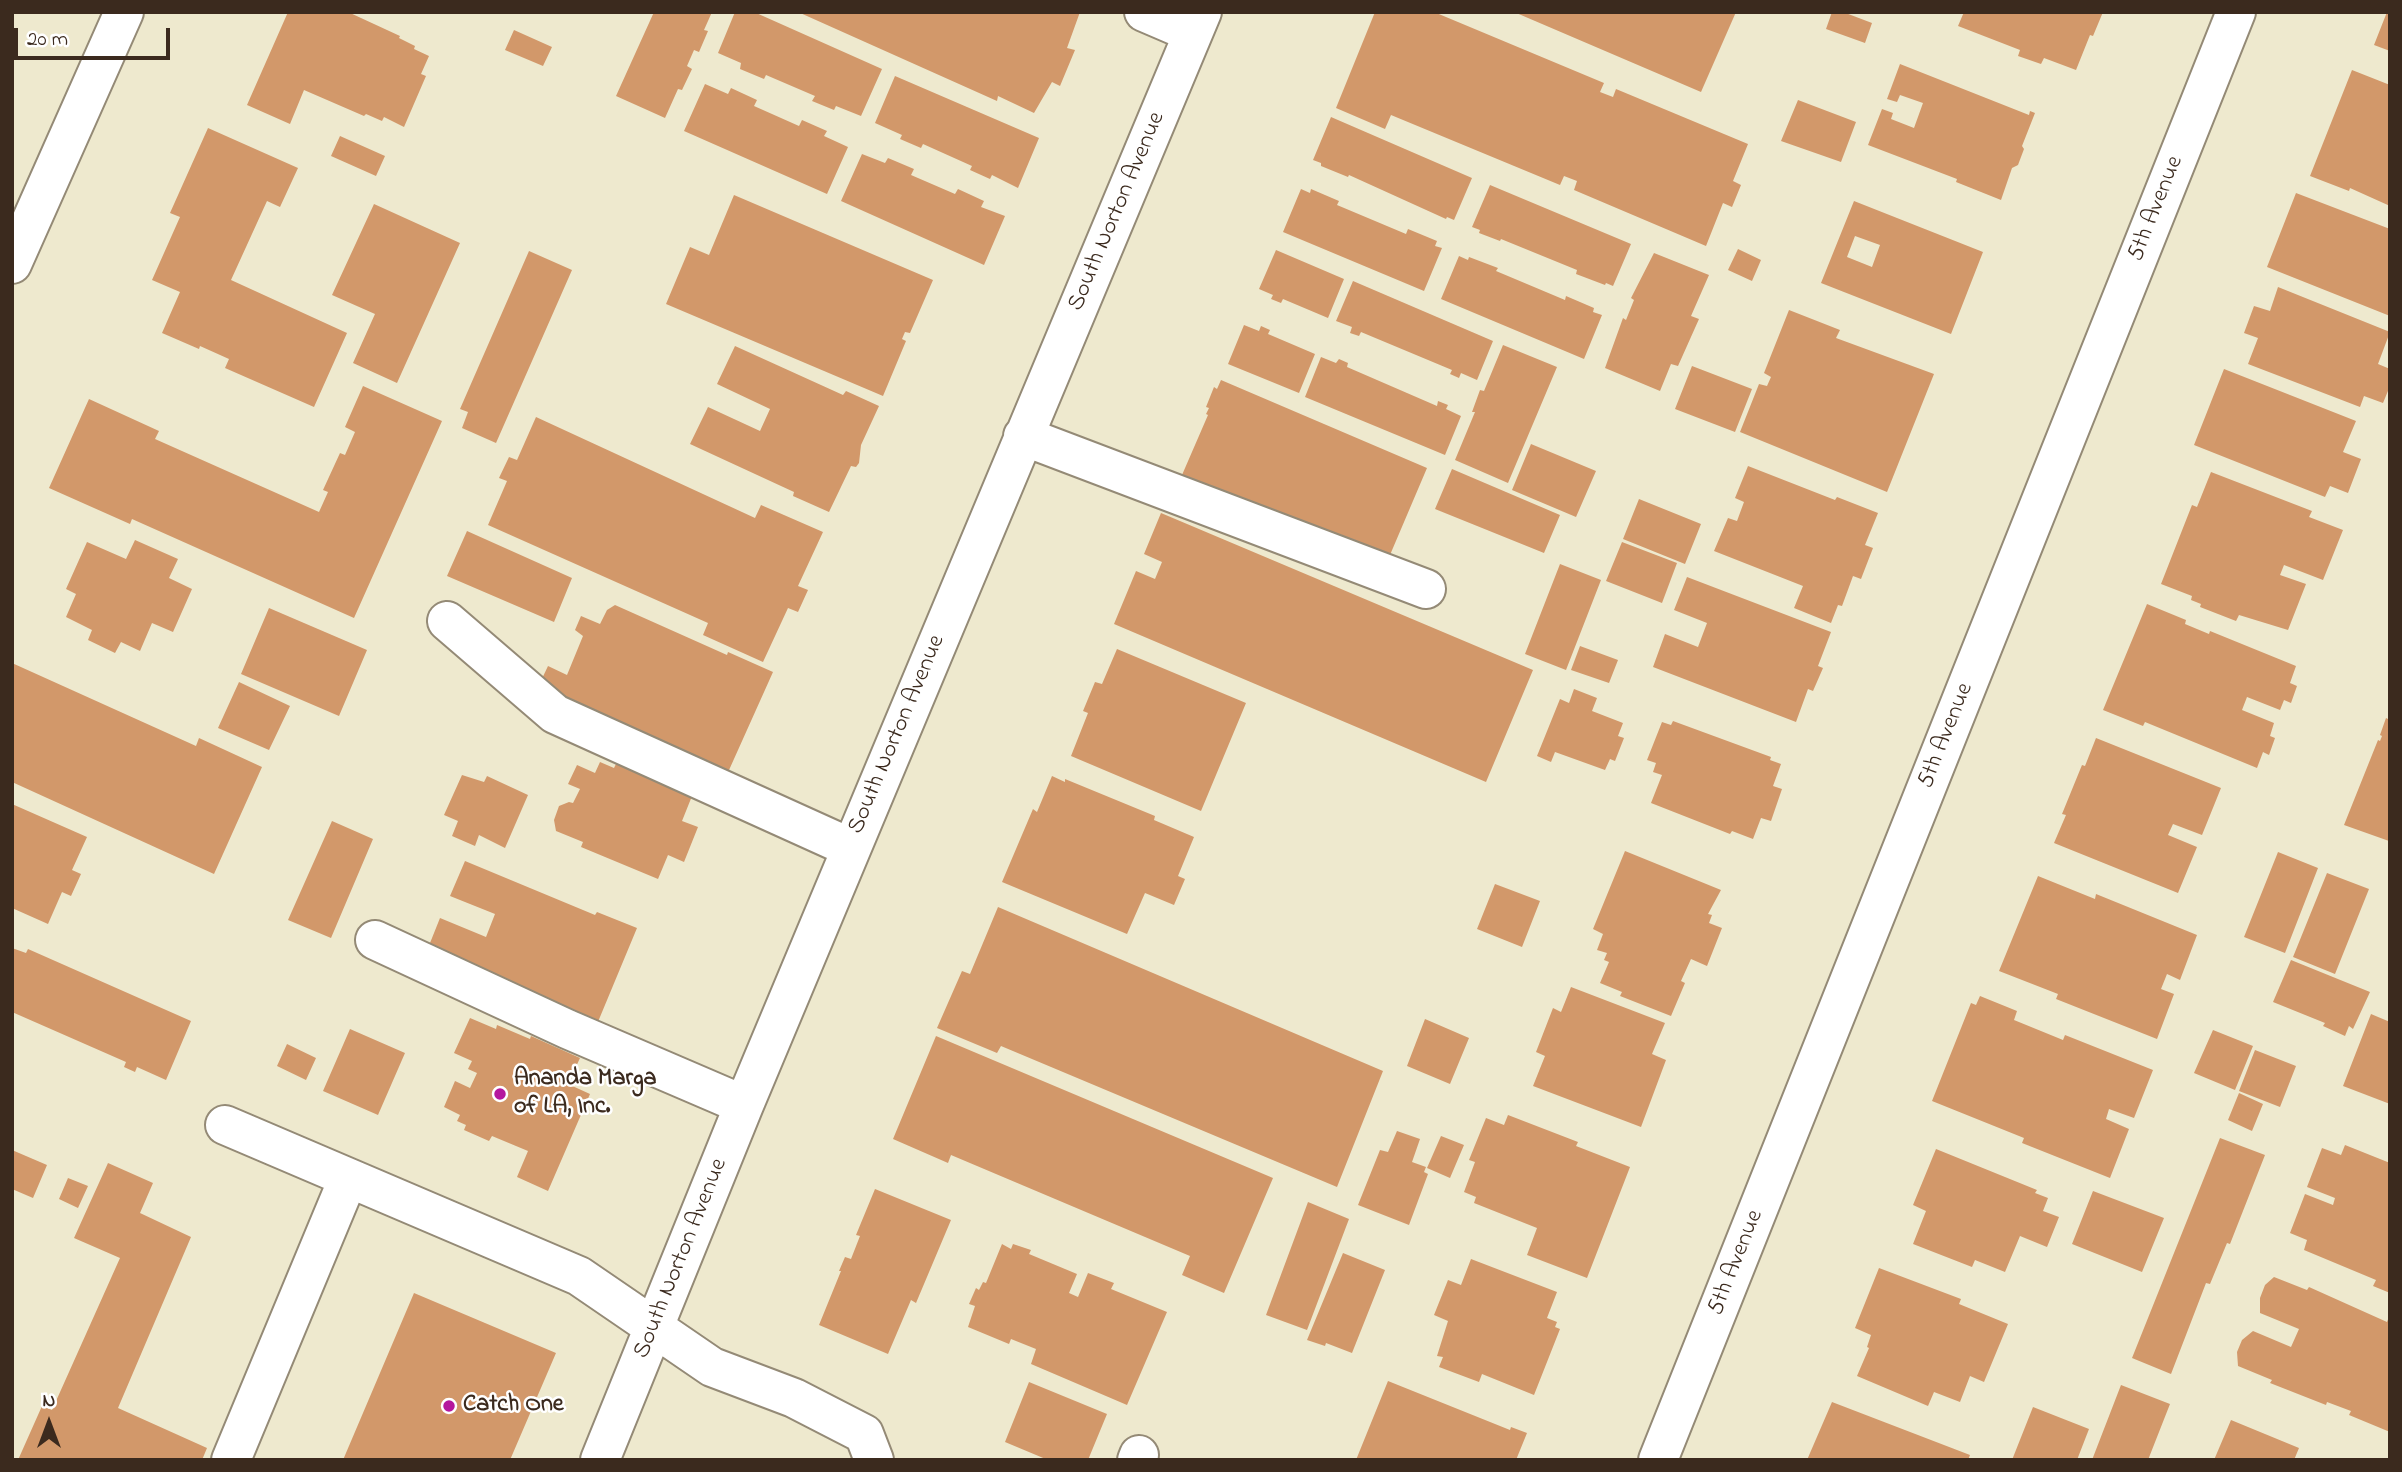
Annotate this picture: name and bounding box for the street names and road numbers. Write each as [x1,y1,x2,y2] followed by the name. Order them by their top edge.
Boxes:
[1063,108,1173,316] street label: South Norton Avenue
[2123,152,2191,266] street label: 5th Avenue
[843,631,953,839] street label: South Norton Avenue
[1913,679,1981,793] street label: 5th Avenue
[629,1155,735,1363] street label: South Norton Avenue
[1703,1206,1771,1320] street label: 5th Avenue

